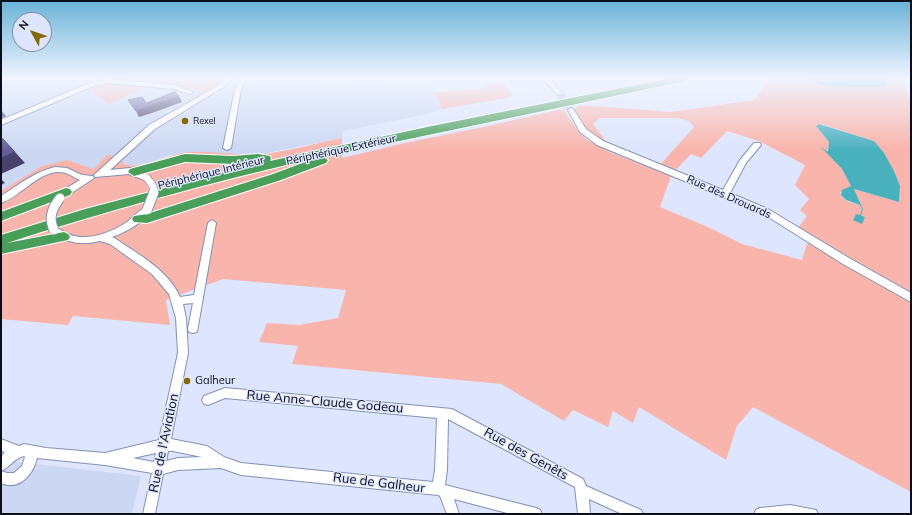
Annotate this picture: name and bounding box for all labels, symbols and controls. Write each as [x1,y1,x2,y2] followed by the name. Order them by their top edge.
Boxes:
[12,12,52,52] north arrow
[16,17,32,33] text: N
[180,116,190,126] marker: Rexel
[193,116,216,126] place label: Rexel
[285,132,397,168] street label: Périphérique Extérieur
[157,153,265,193] street label: Périphérique Intérieur
[685,172,773,222] street label: Rue des Drouards
[195,374,235,388] place label: Galheur
[182,376,192,386] marker: Galheur
[246,387,404,417] street label: Rue Anne-Claude Godeau
[146,392,182,494] street label: Rue de l'Aviation
[481,424,571,484] street label: Rue des Genêts
[332,470,426,496] street label: Rue de Galheur

